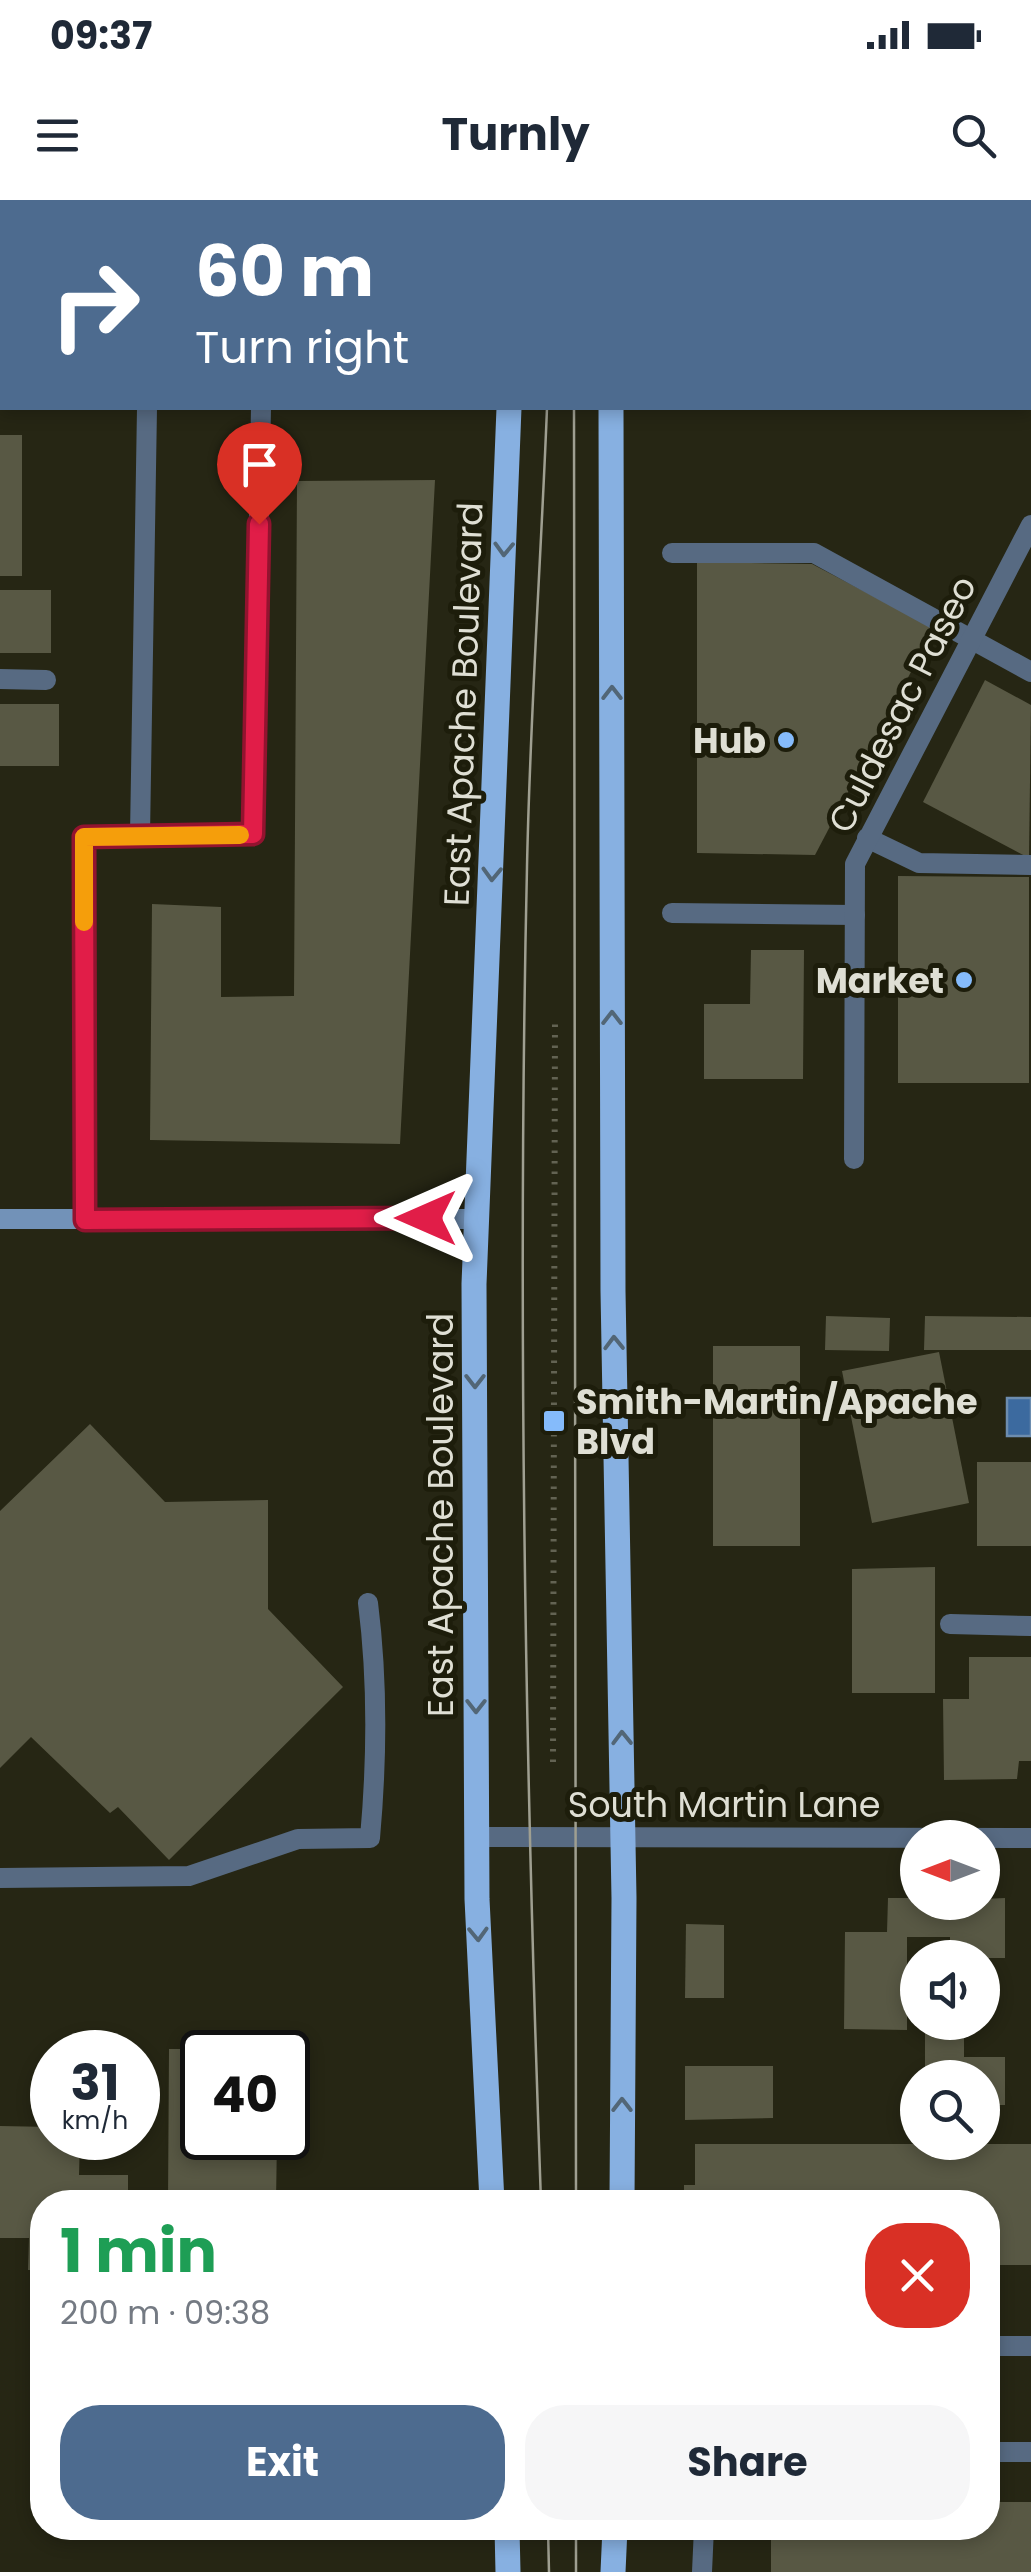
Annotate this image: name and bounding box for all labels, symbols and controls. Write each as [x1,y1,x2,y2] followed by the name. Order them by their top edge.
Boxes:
[50,9,152,62] text: 09:37
[441,103,590,166] text: Turnly
[30,108,85,163] icon: menu
[946,108,1001,163] icon: search
[195,222,374,321] text: 60 m
[30,240,160,370] icon: right
[195,316,409,379] text: Turn right
[217,422,302,525] pin
[232,437,287,492] icon: arrive
[431,501,495,907] street label: East Apache Boulevard
[494,541,515,557] one-way arrow
[816,567,988,841] street label: Culdesac Paseo
[601,685,623,700] one-way arrow
[693,716,766,765] place label: Hub
[775,729,797,751] marker: Hub
[481,866,502,882] one-way arrow
[816,956,944,1005] place label: Market
[953,969,975,991] marker: Market
[601,1010,623,1026] one-way arrow
[374,1166,478,1270] position arrow
[416,1313,465,1717] street label: East Apache Boulevard
[604,1335,625,1351] one-way arrow
[464,1374,485,1390] one-way arrow
[576,1377,978,1466] place label: Smith-Martin/Apache Blvd
[541,1408,567,1434] marker: Smith-Martin/Apache Blvd
[465,1700,487,1715] one-way arrow
[612,1730,633,1746] one-way arrow
[568,1780,880,1829] street label: South Martin Lane
[900,1820,1000,1920] north arrow
[900,1820,1000,2160] map controls
[467,1927,488,1943] one-way arrow
[900,1940,1000,2040] button: sound
[180,2030,310,2160] speed limit sign: 40
[70,2047,120,2118] text: 31
[900,2060,1000,2160] button: search
[612,2097,633,2113] one-way arrow
[62,2103,128,2138] text: km/h
[60,2209,217,2293] text: 1 min
[865,2223,970,2328] button: close
[60,2290,270,2335] text: 200 m · 09:38
[60,2405,505,2520] button: Exit
[525,2405,970,2520] button: Share

